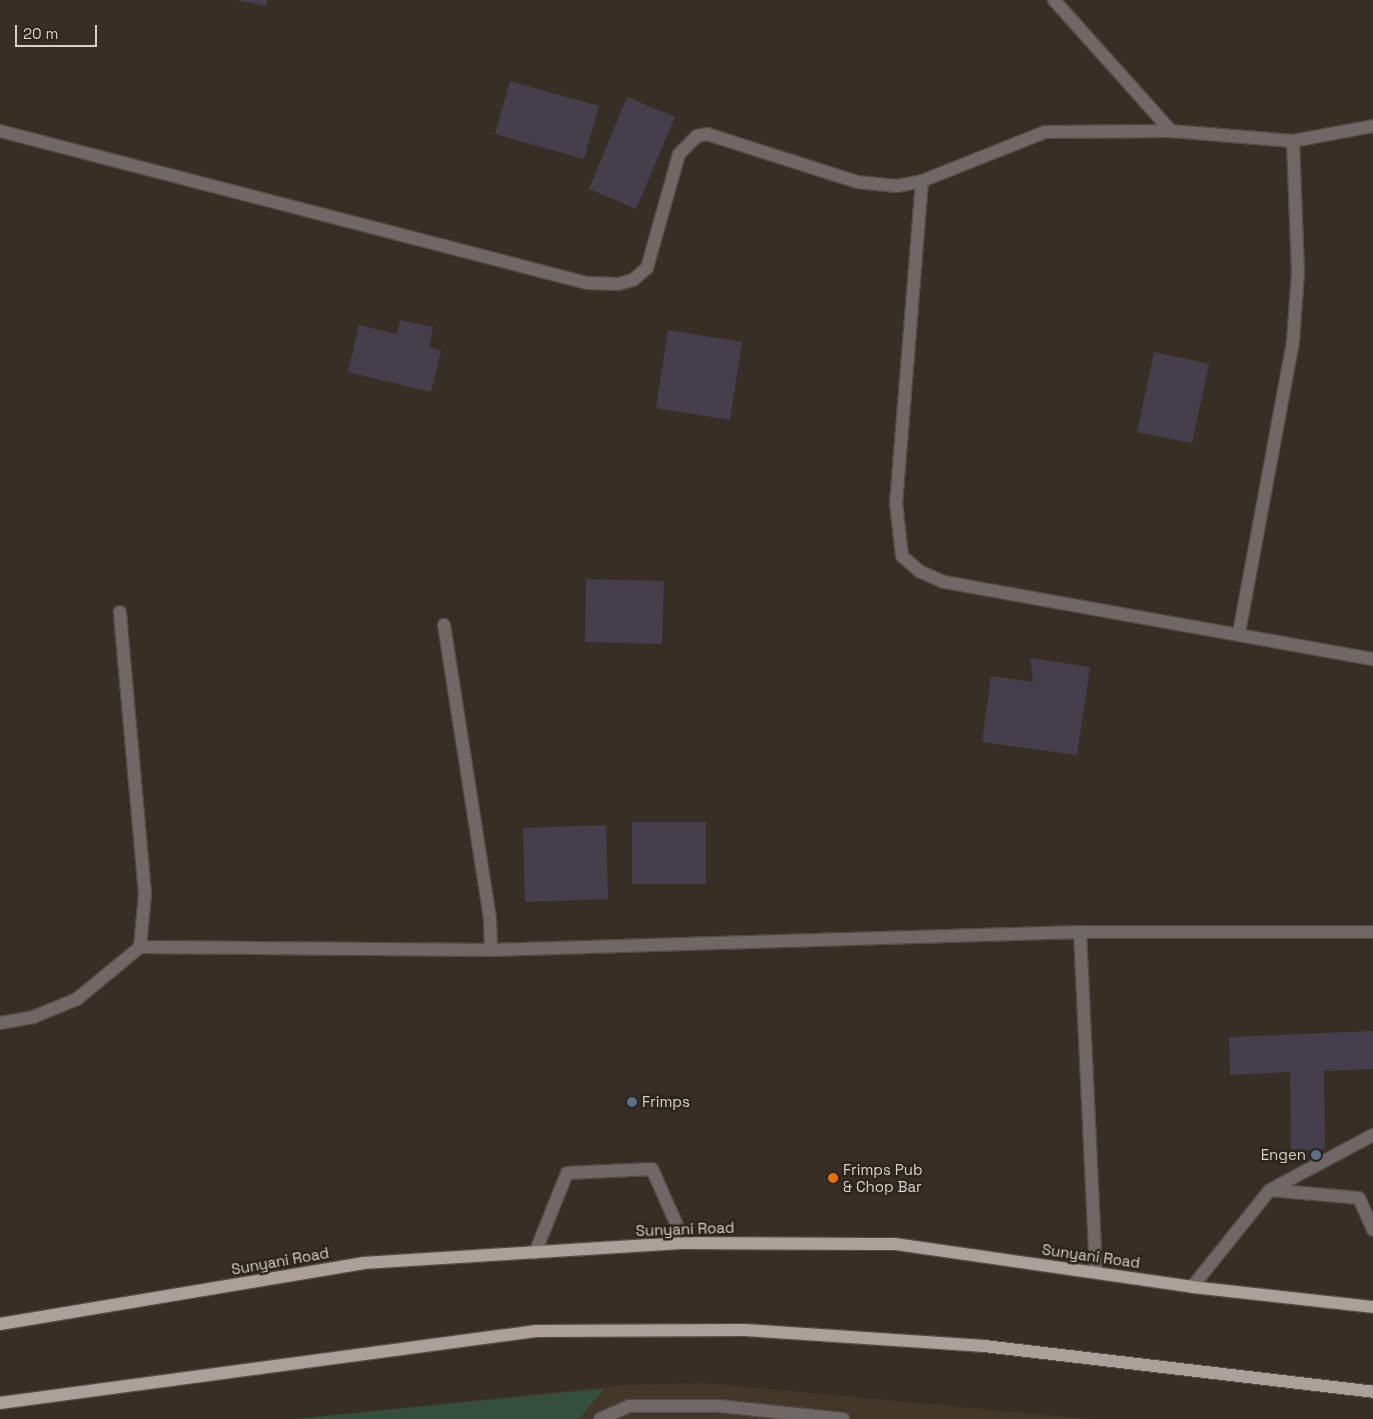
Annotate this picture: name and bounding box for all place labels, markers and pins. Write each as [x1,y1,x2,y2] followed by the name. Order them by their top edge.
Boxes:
[642,1093,690,1111] place label: Frimps
[626,1096,638,1108] marker: Frimps
[1261,1146,1306,1164] place label: Engen
[1310,1149,1322,1161] marker: Engen
[843,1160,923,1195] place label: Frimps Pub & Chop Bar
[827,1172,839,1184] marker: Frimps Pub & Chop Bar

